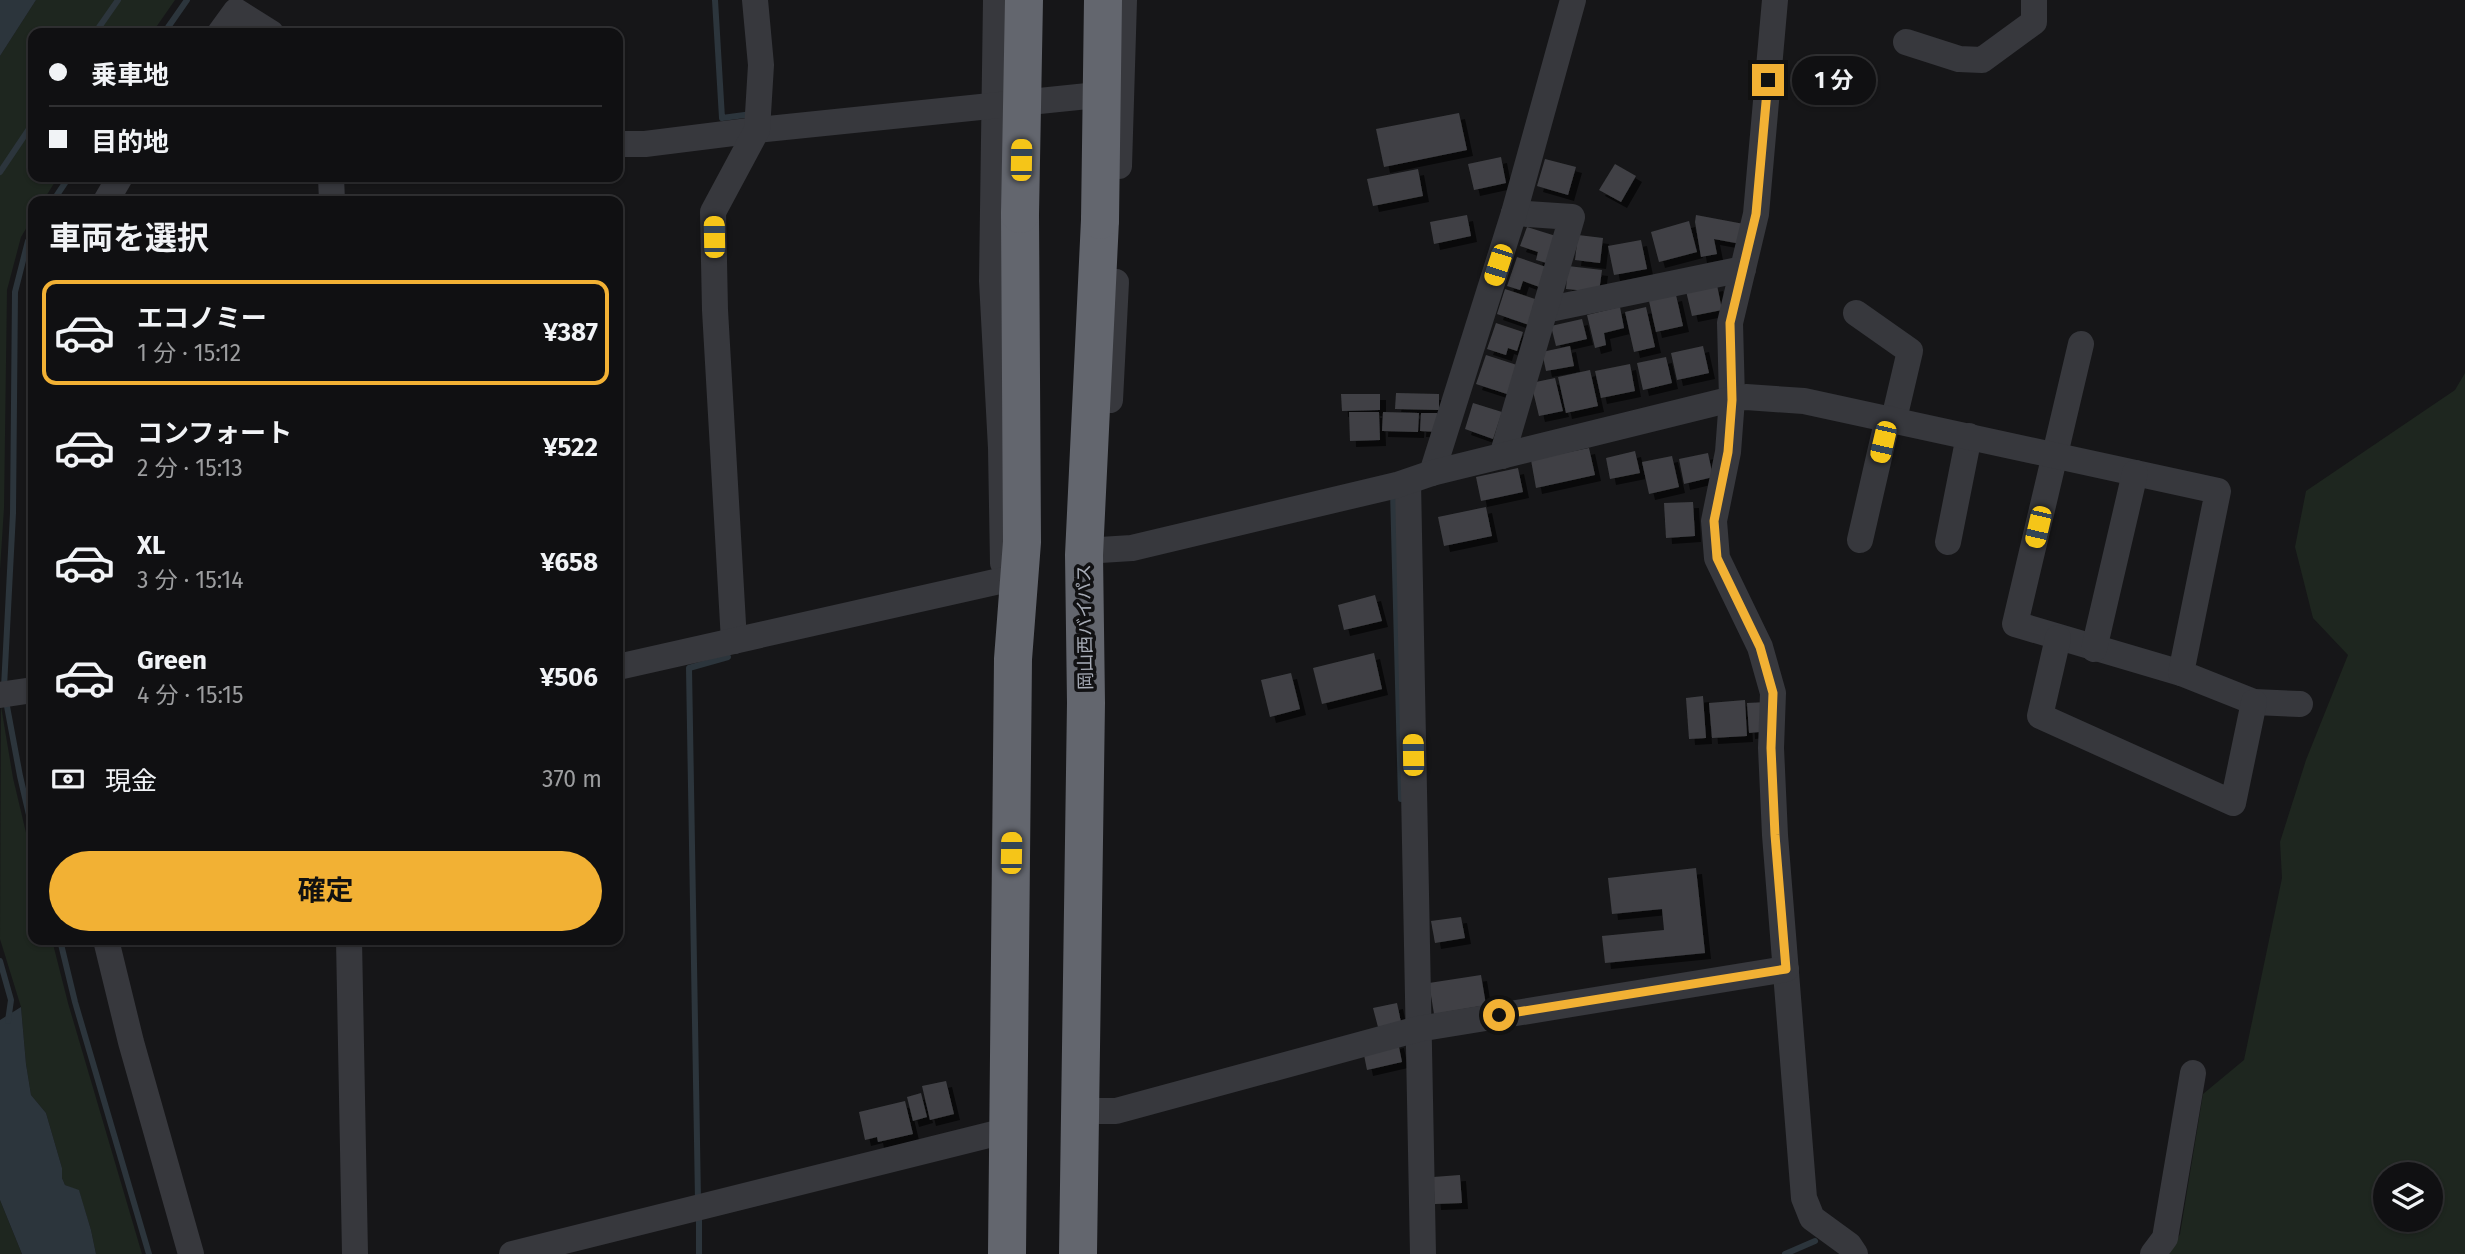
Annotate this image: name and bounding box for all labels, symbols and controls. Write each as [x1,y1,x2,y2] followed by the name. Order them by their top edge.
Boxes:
[1792,56,1876,104] callout: 1 分
[91,60,169,91] text: 乗車地
[1752,64,1784,96] route end
[1814,66,1854,94] text: 1 分
[91,127,169,158] text: 目的地
[1011,139,1032,181] car
[704,216,725,258] car
[49,219,209,257] text: 車両を選択
[1482,242,1515,288] car
[53,301,116,364] icon: car
[137,303,267,334] text: エコノミー
[543,317,598,348] text: ¥387
[137,339,241,367] text: 1 分 · 15:12
[53,416,116,479] icon: car
[137,418,292,449] text: コンフォート
[1869,419,1898,465] car
[543,432,598,463] text: ¥522
[137,454,243,482] text: 2 分 · 15:13
[2024,504,2053,550] car
[137,530,165,561] text: XL
[53,531,116,594] icon: car
[540,547,598,578] text: ¥658
[1073,564,1097,690] street label: 岡山西バイパス
[137,566,244,594] text: 3 分 · 15:14
[137,645,207,676] text: Green
[53,646,116,709] icon: car
[540,662,598,693] text: ¥506
[137,681,244,709] text: 4 分 · 15:15
[1403,734,1424,776] car
[49,760,87,798] icon: cash
[542,765,602,793] text: 370 m
[105,766,157,797] text: 現金
[1001,832,1022,874] car
[49,851,602,931] button: 確定
[1483,999,1515,1031] route start
[2373,1162,2443,1232] map controls
[2373,1162,2443,1232] button: layers

